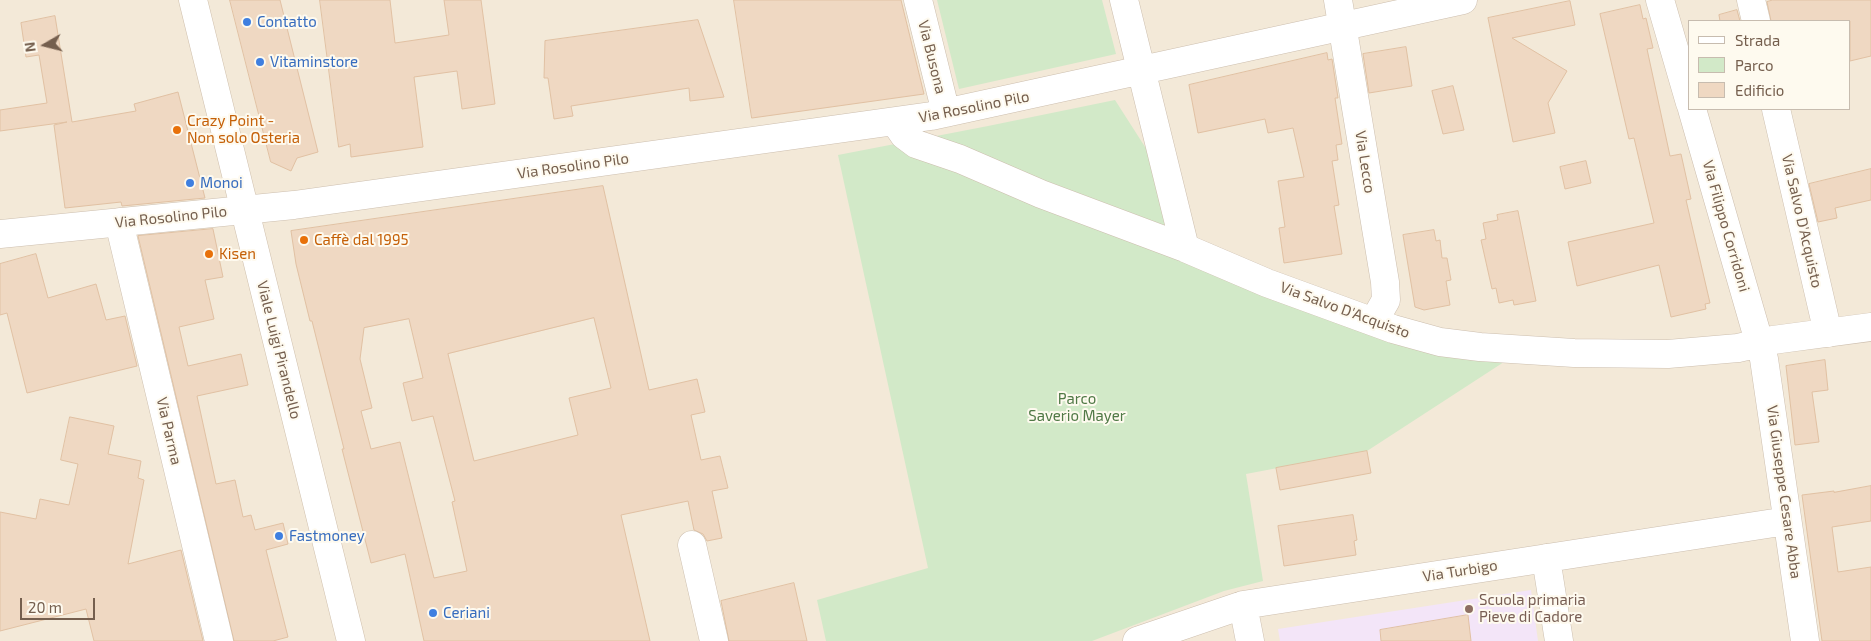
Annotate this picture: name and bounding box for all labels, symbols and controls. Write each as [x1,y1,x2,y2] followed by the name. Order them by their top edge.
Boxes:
[257,13,317,31] place label: Contatto
[241,16,253,28] marker: Contatto
[914,18,950,96] street label: Via Busona
[20,20,70,70] north arrow
[1688,20,1851,110] legend
[1735,31,1780,49] text: Strada
[21,41,39,53] text: N
[270,53,358,71] place label: Vitaminstore
[254,56,266,68] marker: Vitaminstore
[1735,56,1774,74] text: Parco
[1735,81,1784,99] text: Edificio
[917,87,1031,127] street label: Via Rosolino Pilo
[187,112,300,147] place label: Crazy Point - Non solo Osteria
[171,124,183,136] marker: Crazy Point - Non solo Osteria
[1351,129,1379,195] street label: Via Lecco
[516,149,630,183] street label: Via Rosolino Pilo
[1778,152,1826,290] street label: Via Salvo D'Acquisto
[1699,158,1753,294] street label: Via Filippo Corridoni
[200,174,243,192] place label: Monoi
[184,177,196,189] marker: Monoi
[114,202,228,232] street label: Via Rosolino Pilo
[314,231,409,249] place label: Caffè dal 1995
[298,234,310,246] marker: Caffè dal 1995
[219,245,256,263] place label: Kisen
[203,248,215,260] marker: Kisen
[1278,278,1412,342] street label: Via Salvo D'Acquisto
[253,279,305,421] street label: Viale Luigi Pirandello
[1028,390,1126,425] park label: Parco Saverio Mayer
[152,395,186,467] street label: Via Parma
[1763,404,1805,580] street label: Via Giuseppe Cesare Abba
[289,527,365,545] place label: Fastmoney
[273,530,285,542] marker: Fastmoney
[1421,556,1499,586] street label: Via Turbigo
[22,588,98,620] scale bar
[1479,591,1586,626] place label: Scuola primaria Pieve di Cadore
[28,598,62,616] text: 20 m
[1463,603,1475,615] marker: Scuola primaria Pieve di Cadore
[443,604,490,622] place label: Ceriani
[427,607,439,619] marker: Ceriani

